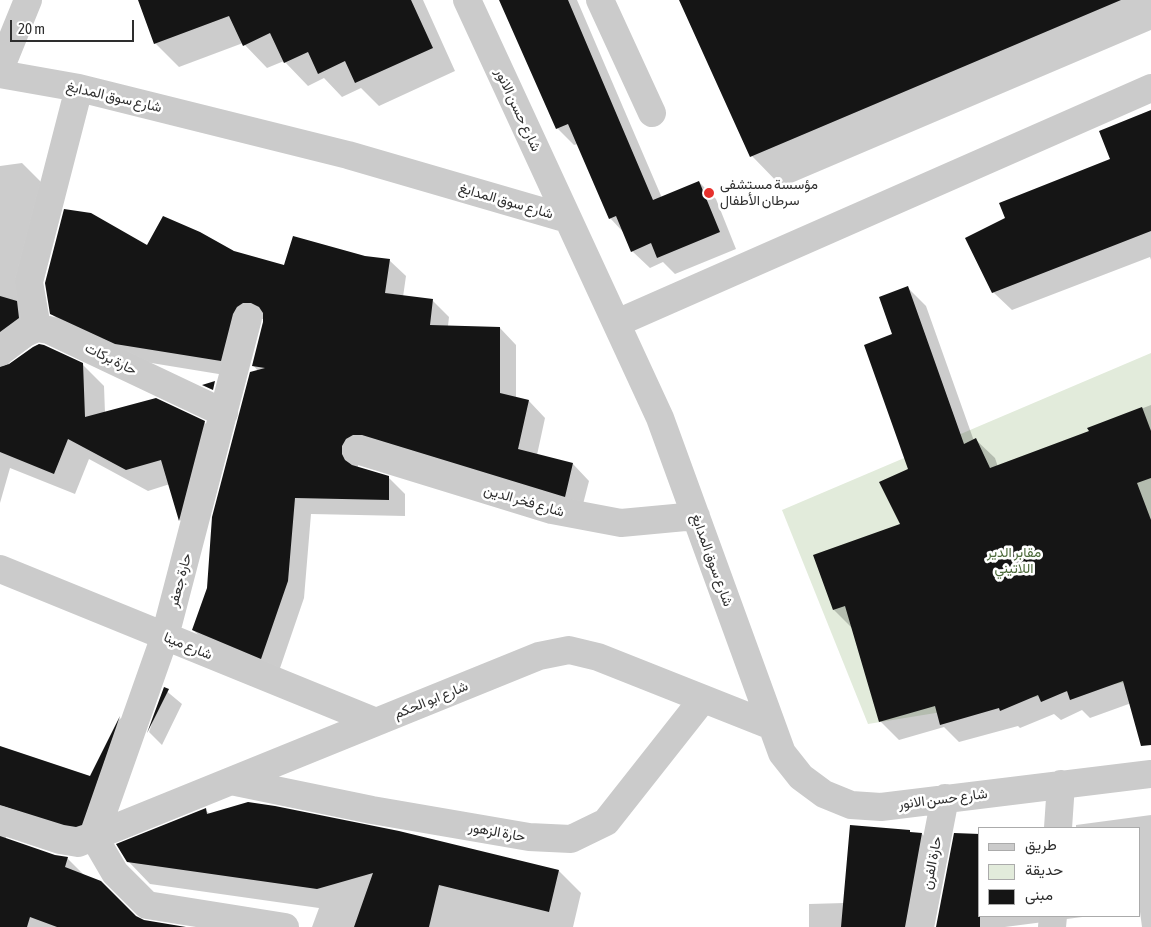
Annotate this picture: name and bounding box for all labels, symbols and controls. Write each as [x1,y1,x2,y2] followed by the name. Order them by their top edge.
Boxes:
[12,10,136,42] scale bar
[18,20,45,37] text: 20 m
[491,66,545,154] street label: شارع حسن الانور
[65,78,163,116] street label: شارع سوق المدابغ
[720,177,818,210] place label: مؤسسة مستشفى سرطان الأطفال
[457,179,555,223] street label: شارع سوق المدابغ
[702,186,716,200] marker: مؤسسة مستشفى سرطان الأطفال
[82,339,140,379] street label: حارة بركات
[482,481,566,521] street label: شارع فخر الدين
[687,511,737,609] street label: شارع سوق المدابغ
[987,545,1041,578] park label: مقابر الدير اللاتيني
[165,551,195,609] street label: حارة جعفر
[161,629,215,663] street label: شارع مينا
[391,678,471,722] street label: شارع ابو الحكم
[898,785,988,813] street label: شارع حسن الانور
[467,819,527,845] street label: حارة الزهور
[978,827,1141,917] legend
[919,835,945,891] street label: حارة الفرن
[1025,836,1057,853] text: طريق
[1025,861,1063,878] text: حديقة
[1025,886,1053,903] text: مبنى

